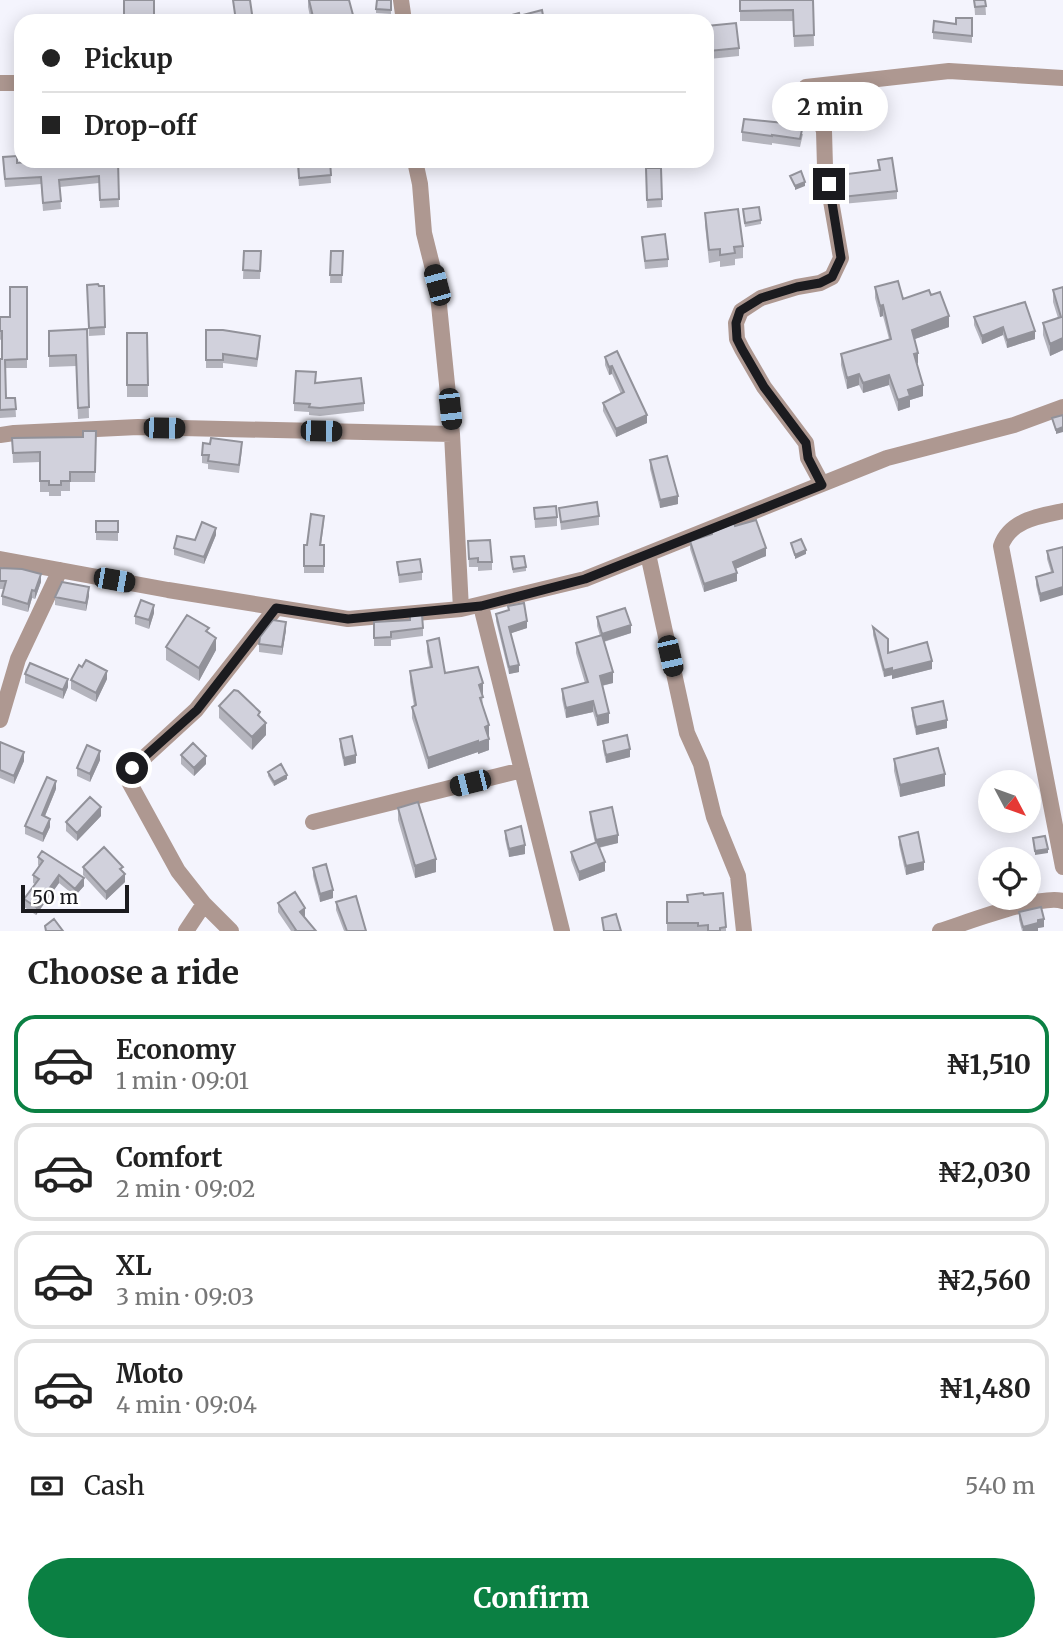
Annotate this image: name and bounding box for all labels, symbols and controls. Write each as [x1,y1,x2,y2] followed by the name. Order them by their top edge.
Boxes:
[84,42,173,75] text: Pickup
[771,82,887,132] callout: 2 min
[797,92,863,121] text: 2 min
[84,109,197,142] text: Drop-off
[813,168,845,200] route end
[422,262,453,308] car
[438,387,463,431] car
[143,417,186,439] car
[300,420,343,442] car
[92,566,137,594] car
[656,633,685,679] car
[116,752,148,784] route start
[448,768,493,798] car
[978,770,1041,833] north arrow
[978,770,1041,910] map controls
[978,847,1041,910] button: locate
[21,882,130,914] scale bar
[32,885,78,909] text: 50 m
[28,953,239,993] text: Choose a ride
[32,1033,95,1096] icon: car
[116,1033,236,1066] text: Economy
[946,1048,1031,1081] text: ₦1,510
[116,1066,249,1095] text: 1 min · 09:01
[32,1141,95,1204] icon: car
[116,1141,222,1174] text: Comfort
[937,1156,1031,1189] text: ₦2,030
[116,1174,256,1203] text: 2 min · 09:02
[32,1249,95,1312] icon: car
[116,1249,152,1282] text: XL
[937,1264,1031,1297] text: ₦2,560
[116,1282,254,1311] text: 3 min · 09:03
[32,1357,95,1420] icon: car
[116,1357,183,1390] text: Moto
[939,1372,1031,1405] text: ₦1,480
[116,1390,257,1419] text: 4 min · 09:04
[28,1467,66,1505] icon: cash
[84,1469,145,1502] text: Cash
[965,1471,1035,1500] text: 540 m
[28,1558,1035,1638] button: Confirm

